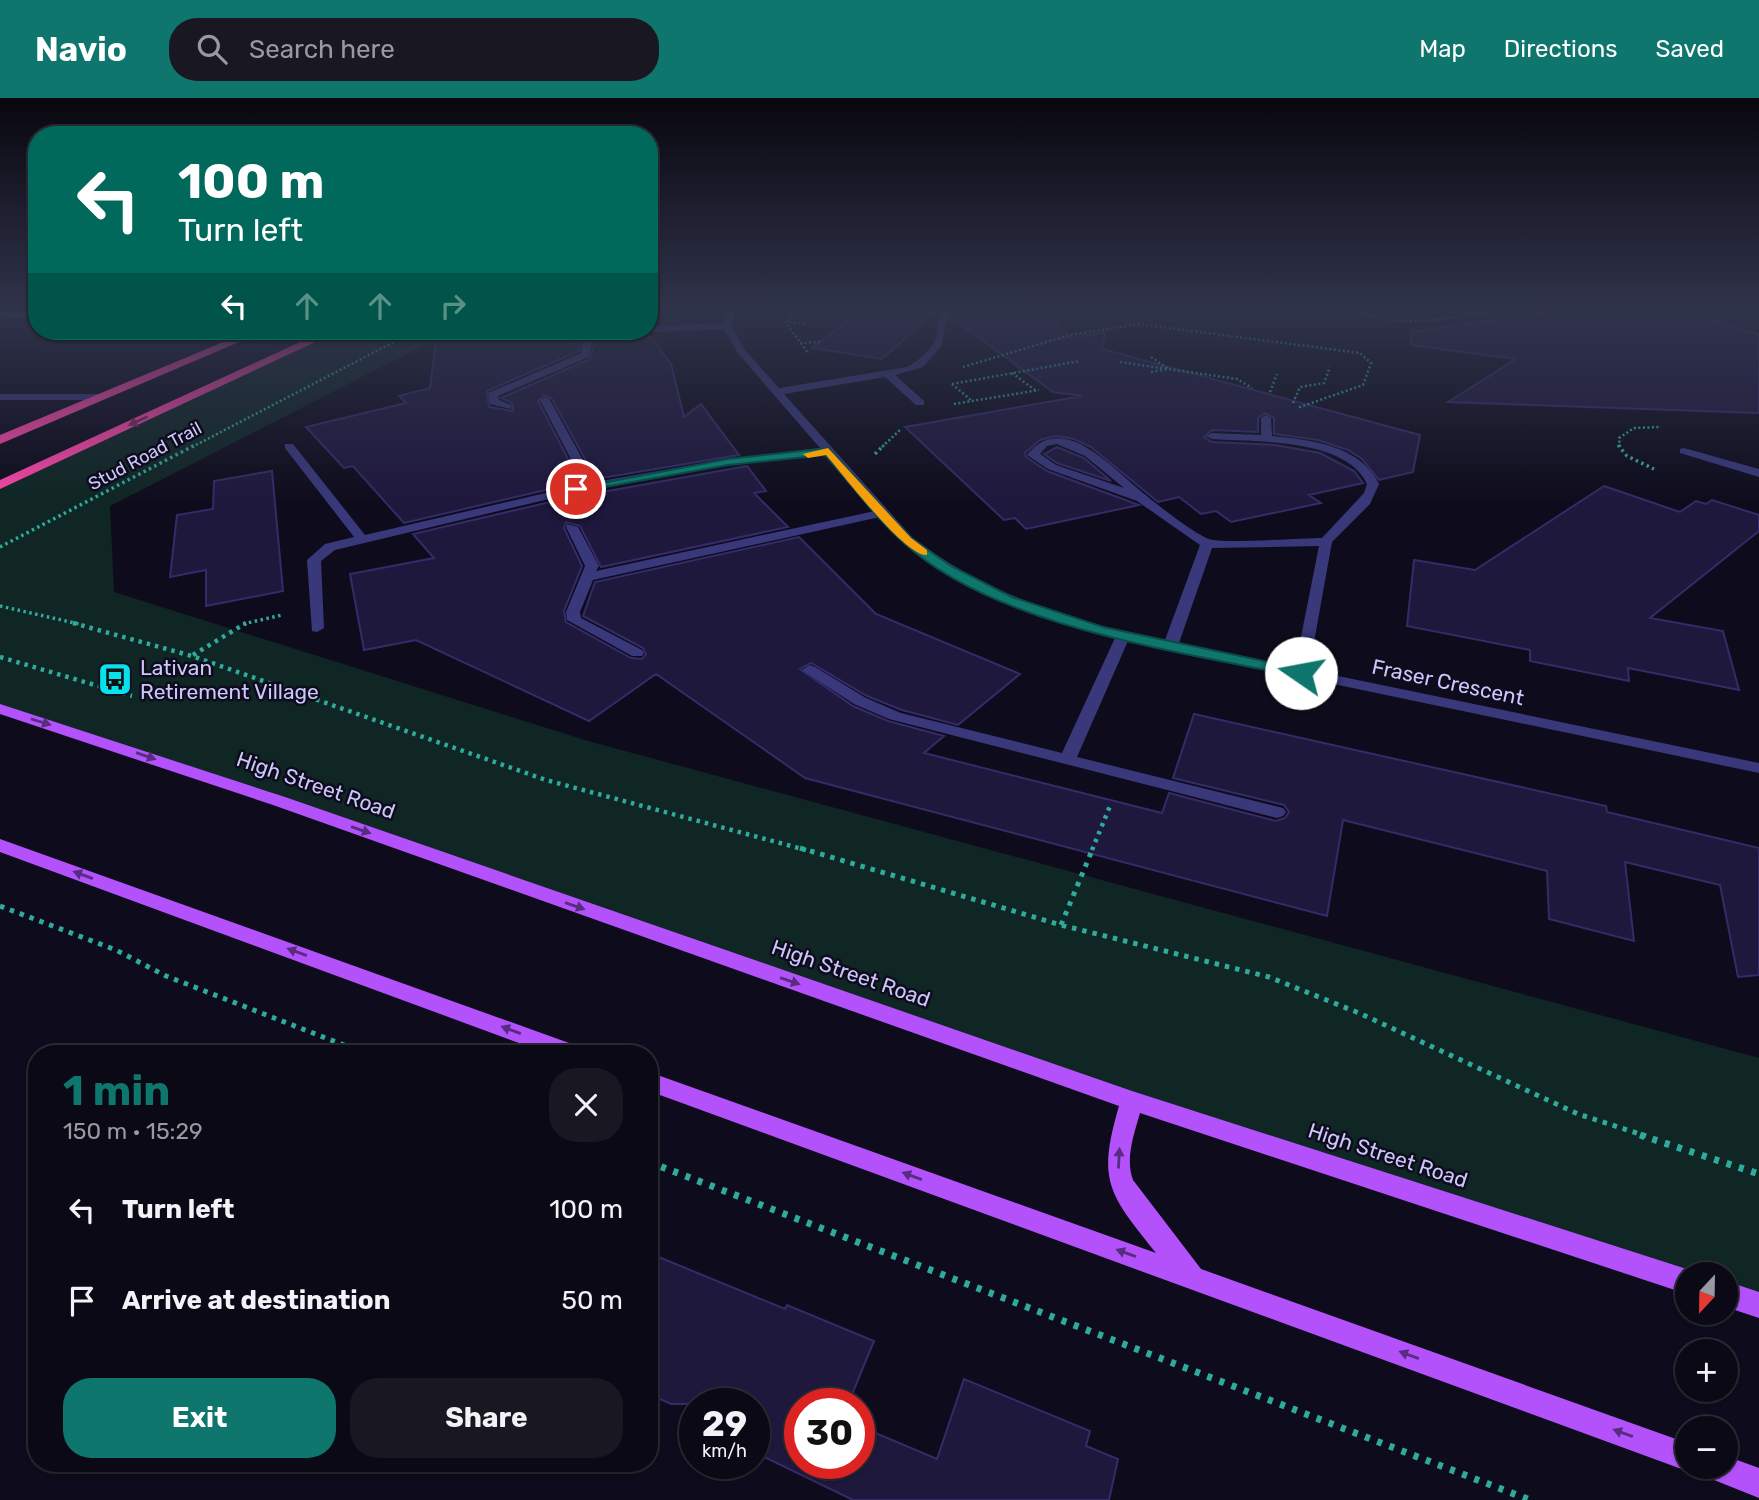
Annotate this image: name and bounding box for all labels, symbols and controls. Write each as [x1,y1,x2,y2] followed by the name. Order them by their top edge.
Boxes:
[169,18,659,81] search box
[35,30,127,69] text: Navio
[193,30,231,68] icon: search
[249,34,395,65] text: Search here
[1419,35,1466,63] text: Map
[1504,35,1617,63] text: Directions
[1655,35,1724,63] text: Saved
[178,152,324,210] text: 100 m
[63,154,154,245] icon: left
[178,211,303,249] text: Turn left
[215,287,253,325] icon: left
[288,287,326,325] icon: ahead
[361,287,399,325] icon: ahead
[434,287,472,325] icon: right
[127,416,148,427] one-way arrow
[85,417,205,495] street label: Stud Road Trail
[546,459,606,519] pin
[557,470,595,508] icon: arrive
[1264,636,1338,710] position arrow
[1370,654,1526,710] street label: Fraser Crescent
[140,655,319,704] place label: Lativan Retirement Village
[96,660,134,698] bus stop icon: Lativan Retirement Village
[30,717,51,727] one-way arrow
[233,746,399,824] street label: High Street Road
[135,751,156,762] one-way arrow
[350,825,371,836] one-way arrow
[73,869,94,880] one-way arrow
[565,901,586,912] one-way arrow
[768,934,934,1012] street label: High Street Road
[287,946,308,957] one-way arrow
[780,976,801,987] one-way arrow
[500,1024,521,1035] one-way arrow
[63,1066,170,1116] text: 1 min
[549,1068,623,1142] button: close
[63,1117,203,1145] text: 150 m · 15:29
[1305,1117,1471,1193] street label: High Street Road
[1114,1147,1125,1169] one-way arrow
[902,1170,923,1181] one-way arrow
[63,1191,101,1229] icon: left
[122,1194,234,1225] text: Turn left
[549,1194,623,1225] text: 100 m
[1116,1247,1137,1258] one-way arrow
[1675,1262,1738,1325] north arrow
[1675,1262,1738,1479] map controls
[63,1282,101,1320] icon: arrive
[122,1285,390,1316] text: Arrive at destination
[562,1285,623,1316] text: 50 m
[1675,1339,1738,1402] button: +
[1399,1350,1420,1361] one-way arrow
[63,1378,336,1458] button: Exit
[350,1378,623,1458] button: Share
[784,1388,875,1479] speed limit sign: 30
[702,1403,747,1445] text: 29
[1675,1416,1738,1479] button: −
[1612,1428,1633,1439] one-way arrow
[702,1440,747,1462] text: km/h

